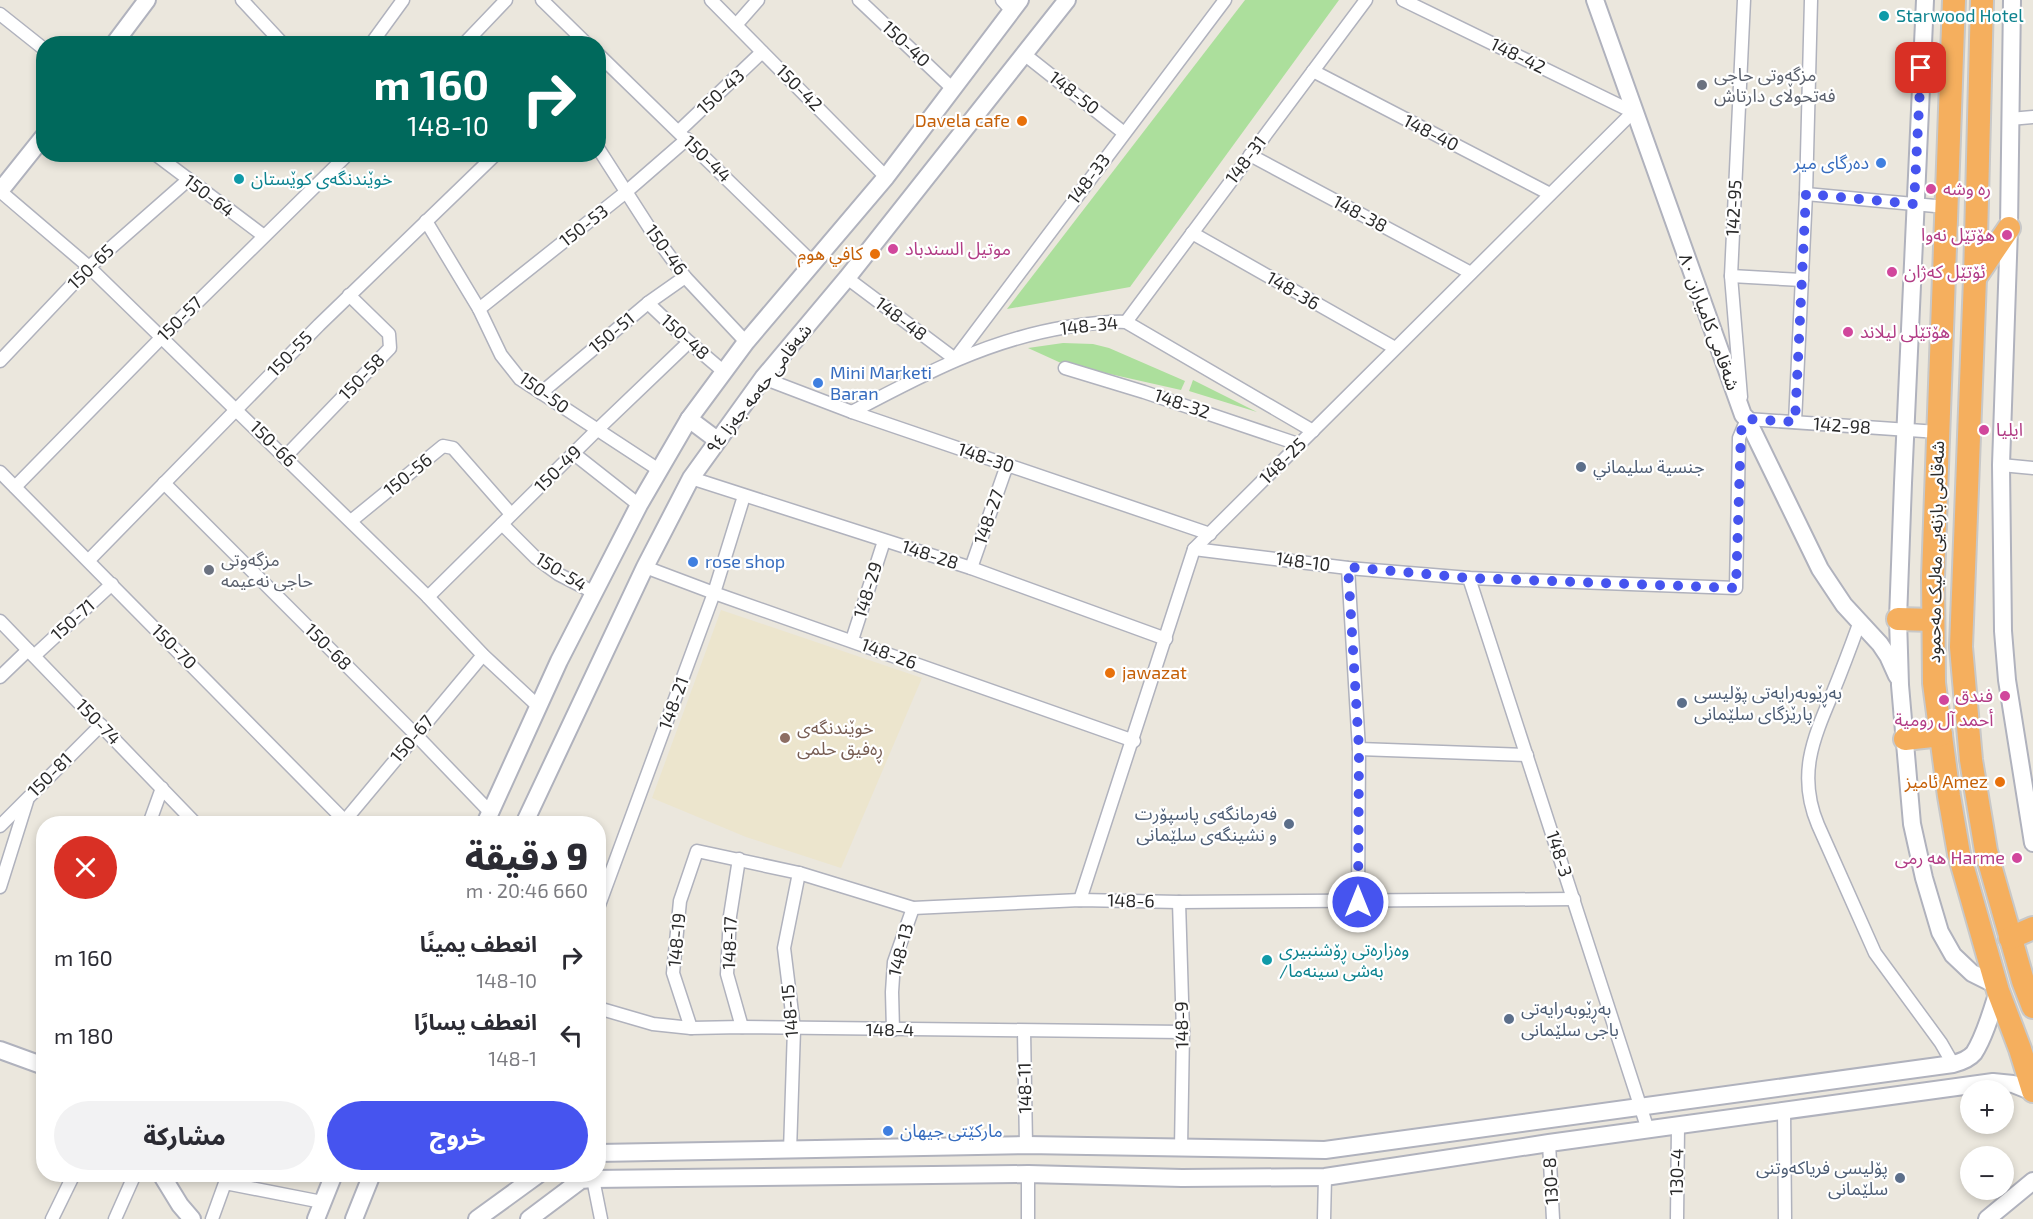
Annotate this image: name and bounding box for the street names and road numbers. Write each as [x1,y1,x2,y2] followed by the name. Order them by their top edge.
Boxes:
[878,16,935,71] street label: 150-40
[1487,32,1550,78] street label: 148-42
[772,59,828,115] street label: 150-42
[692,64,749,119] street label: 150-43
[1045,66,1104,119] street label: 148-50
[1400,109,1463,155] street label: 148-40
[679,130,736,186] street label: 150-44
[1220,131,1270,188] street label: 148-31
[1062,149,1114,208] street label: 148-33
[180,169,239,221] street label: 150-64
[1721,179,1745,237] street label: 142-95
[1330,190,1391,236] street label: 148-38
[555,199,612,251] street label: 150-53
[641,220,692,279] street label: 150-46
[63,239,118,294] street label: 150-65
[1674,250,1745,394] street label: شەقامی کامیاران ٨٠
[1263,266,1324,314] street label: 148-36
[152,291,206,345] street label: 150-57
[871,292,932,345] street label: 148-48
[584,307,639,358] street label: 150-51
[657,309,714,364] street label: 150-48
[1059,311,1119,339] street label: 148-34
[701,319,817,458] street label: شەقامی حەمە جەزا ٩٤
[262,326,316,381] street label: 150-55
[334,348,389,404] street label: 150-58
[515,367,574,418] street label: 150-50
[1152,383,1213,423] street label: 148-32
[1813,412,1872,438] street label: 142-98
[246,416,301,471] street label: 150-66
[1254,432,1310,488] street label: 148-25
[955,437,1017,477] street label: 148-30
[529,440,585,496] street label: 150-49
[1922,440,1949,664] street label: شەقامی بازنەیی مەلیک مەحمود
[379,448,436,500] street label: 150-56
[968,486,1008,547] street label: 148-27
[899,535,961,574] street label: 148-28
[532,547,591,595] street label: 150-54
[1275,547,1332,575] street label: 148-10
[848,559,886,620] street label: 148-29
[46,594,99,645] street label: 150-71
[301,618,357,674] street label: 150-68
[147,619,202,674] street label: 150-70
[858,633,920,673] street label: 148-26
[653,673,693,732] street label: 148-21
[72,694,126,749] street label: 150-74
[385,710,437,767] street label: 150-67
[22,747,76,801] street label: 150-81
[1542,828,1578,880] street label: 148-3
[1107,889,1155,911] street label: 148-6
[663,912,689,968] street label: 148-19
[717,916,741,970] street label: 148-17
[883,921,917,979] street label: 148-13
[776,983,802,1039] street label: 148-15
[1170,1001,1192,1049] street label: 148-9
[866,1018,914,1040] street label: 148-4
[1013,1062,1035,1114] street label: 148-11
[1665,1148,1687,1196] street label: 130-4
[1538,1157,1562,1205] street label: 130-8

